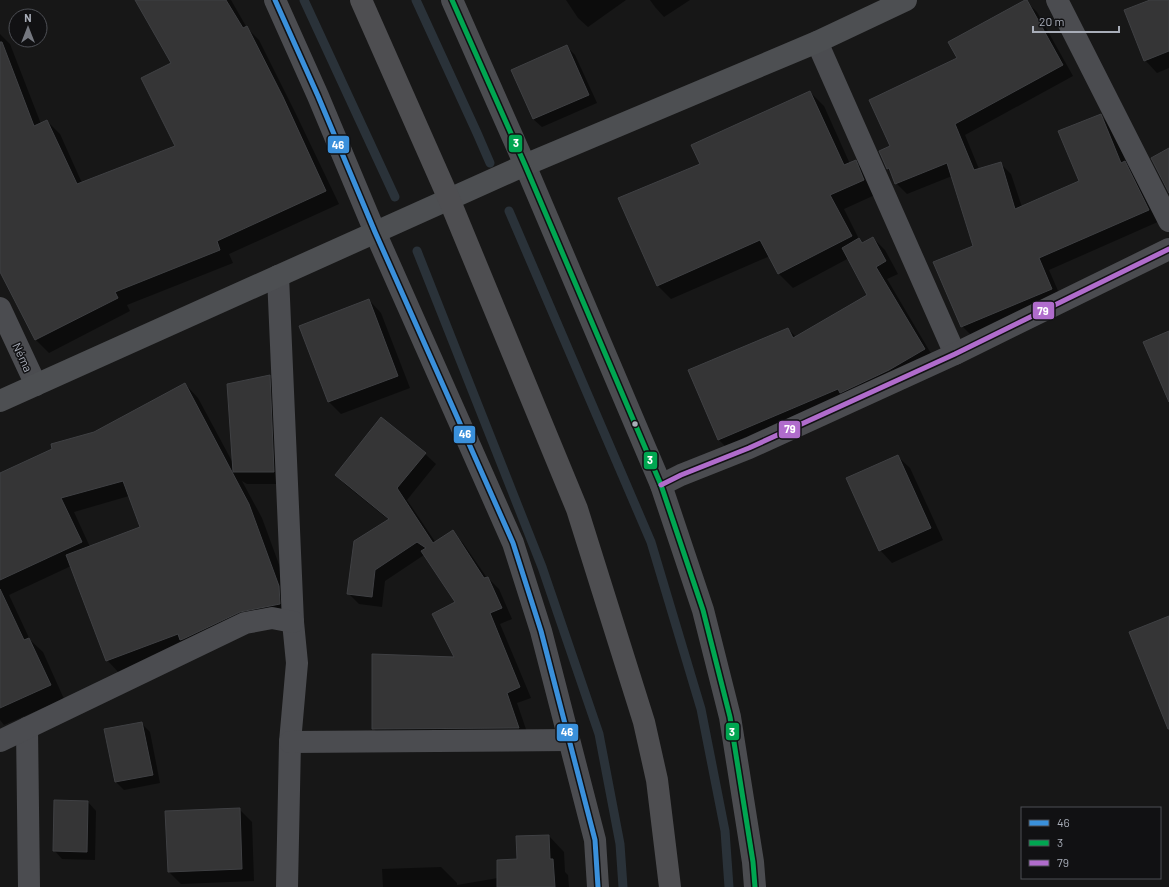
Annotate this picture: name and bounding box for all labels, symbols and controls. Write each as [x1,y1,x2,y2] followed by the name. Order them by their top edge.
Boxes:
[8,8,48,48] north arrow
[1033,8,1119,34] scale bar
[24,11,32,24] text: N
[1039,14,1065,28] text: 20 m
[508,134,523,153] line badge: 3
[327,135,350,154] line badge: 46
[513,136,519,149] text: 3
[332,138,344,151] text: 46
[1032,301,1055,320] line badge: 79
[1037,304,1049,317] text: 79
[10,340,36,374] street label: Néma
[630,419,640,429] unlabelled marker
[778,420,801,439] line badge: 79
[784,422,796,435] text: 79
[453,425,476,444] line badge: 46
[459,427,471,440] text: 46
[643,451,658,470] line badge: 3
[647,453,653,466] text: 3
[725,722,740,741] line badge: 3
[556,723,579,742] line badge: 46
[561,725,573,738] text: 46
[729,725,735,738] text: 3
[1021,807,1161,879] legend
[1057,815,1070,829] text: 46
[1057,835,1063,849] text: 3
[1057,855,1069,869] text: 79

